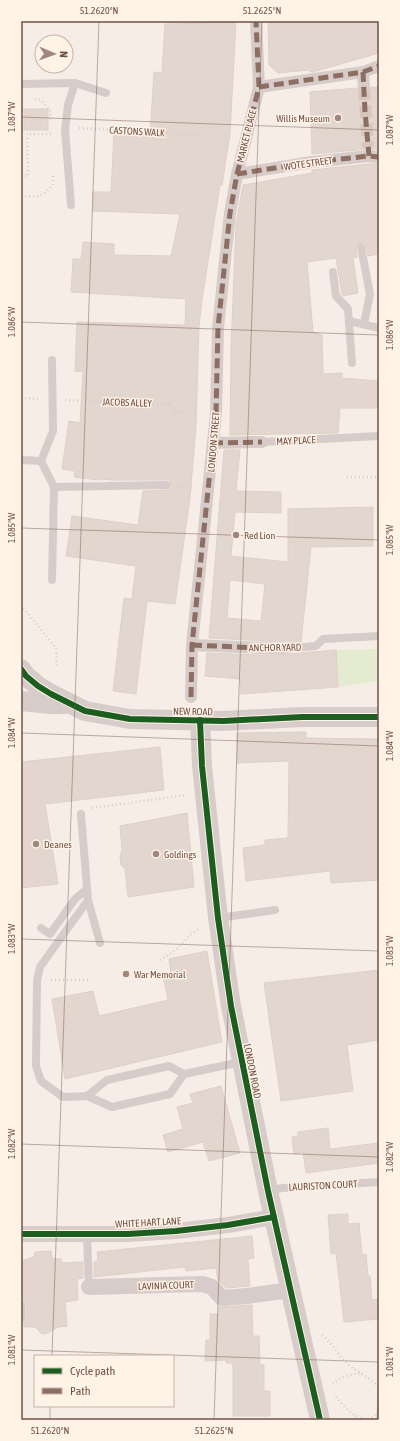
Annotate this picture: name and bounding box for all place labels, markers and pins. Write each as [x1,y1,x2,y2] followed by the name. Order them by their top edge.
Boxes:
[276,113,330,124] place label: Willis Museum
[333,113,343,123] marker: Willis Museum
[231,530,241,540] marker: Red Lion
[244,530,275,541] place label: Red Lion
[31,839,41,849] marker: Deanes
[44,839,72,850] place label: Deanes
[151,849,161,859] marker: Goldings
[164,849,197,860] place label: Goldings
[121,969,131,979] marker: War Memorial
[134,969,186,980] place label: War Memorial

